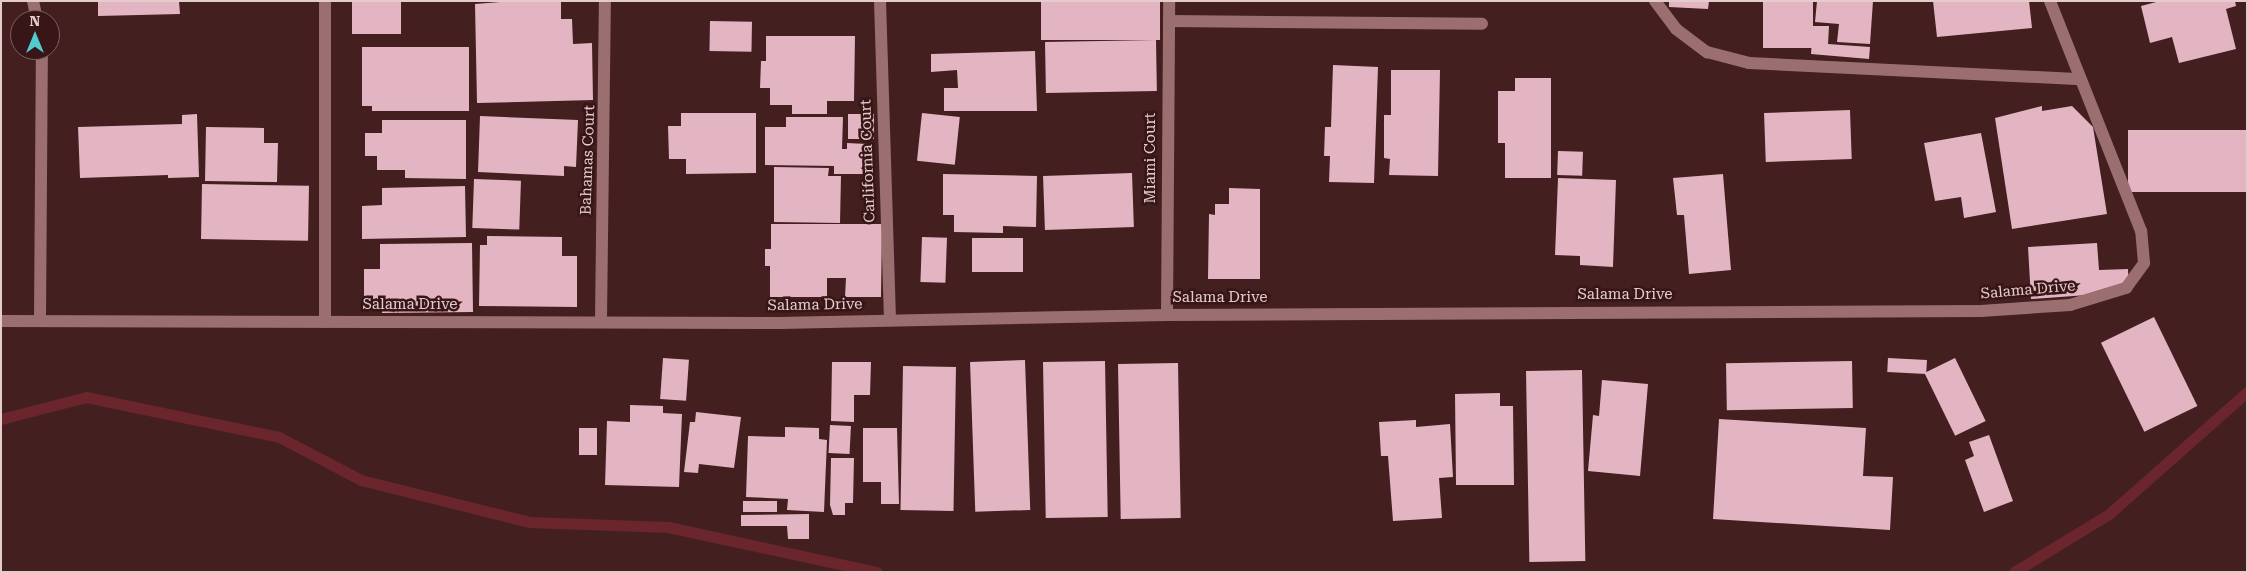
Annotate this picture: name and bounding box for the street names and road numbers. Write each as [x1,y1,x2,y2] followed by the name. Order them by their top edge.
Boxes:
[857,99,879,223] street label: Carlifornia Court
[577,105,599,215] street label: Bahamas Court
[1142,113,1160,203] street label: Miami Court
[1980,277,2076,303] street label: Salama Drive
[1577,286,1673,304] street label: Salama Drive
[1172,289,1268,307] street label: Salama Drive
[767,295,863,315] street label: Salama Drive
[362,296,458,314] street label: Salama Drive

